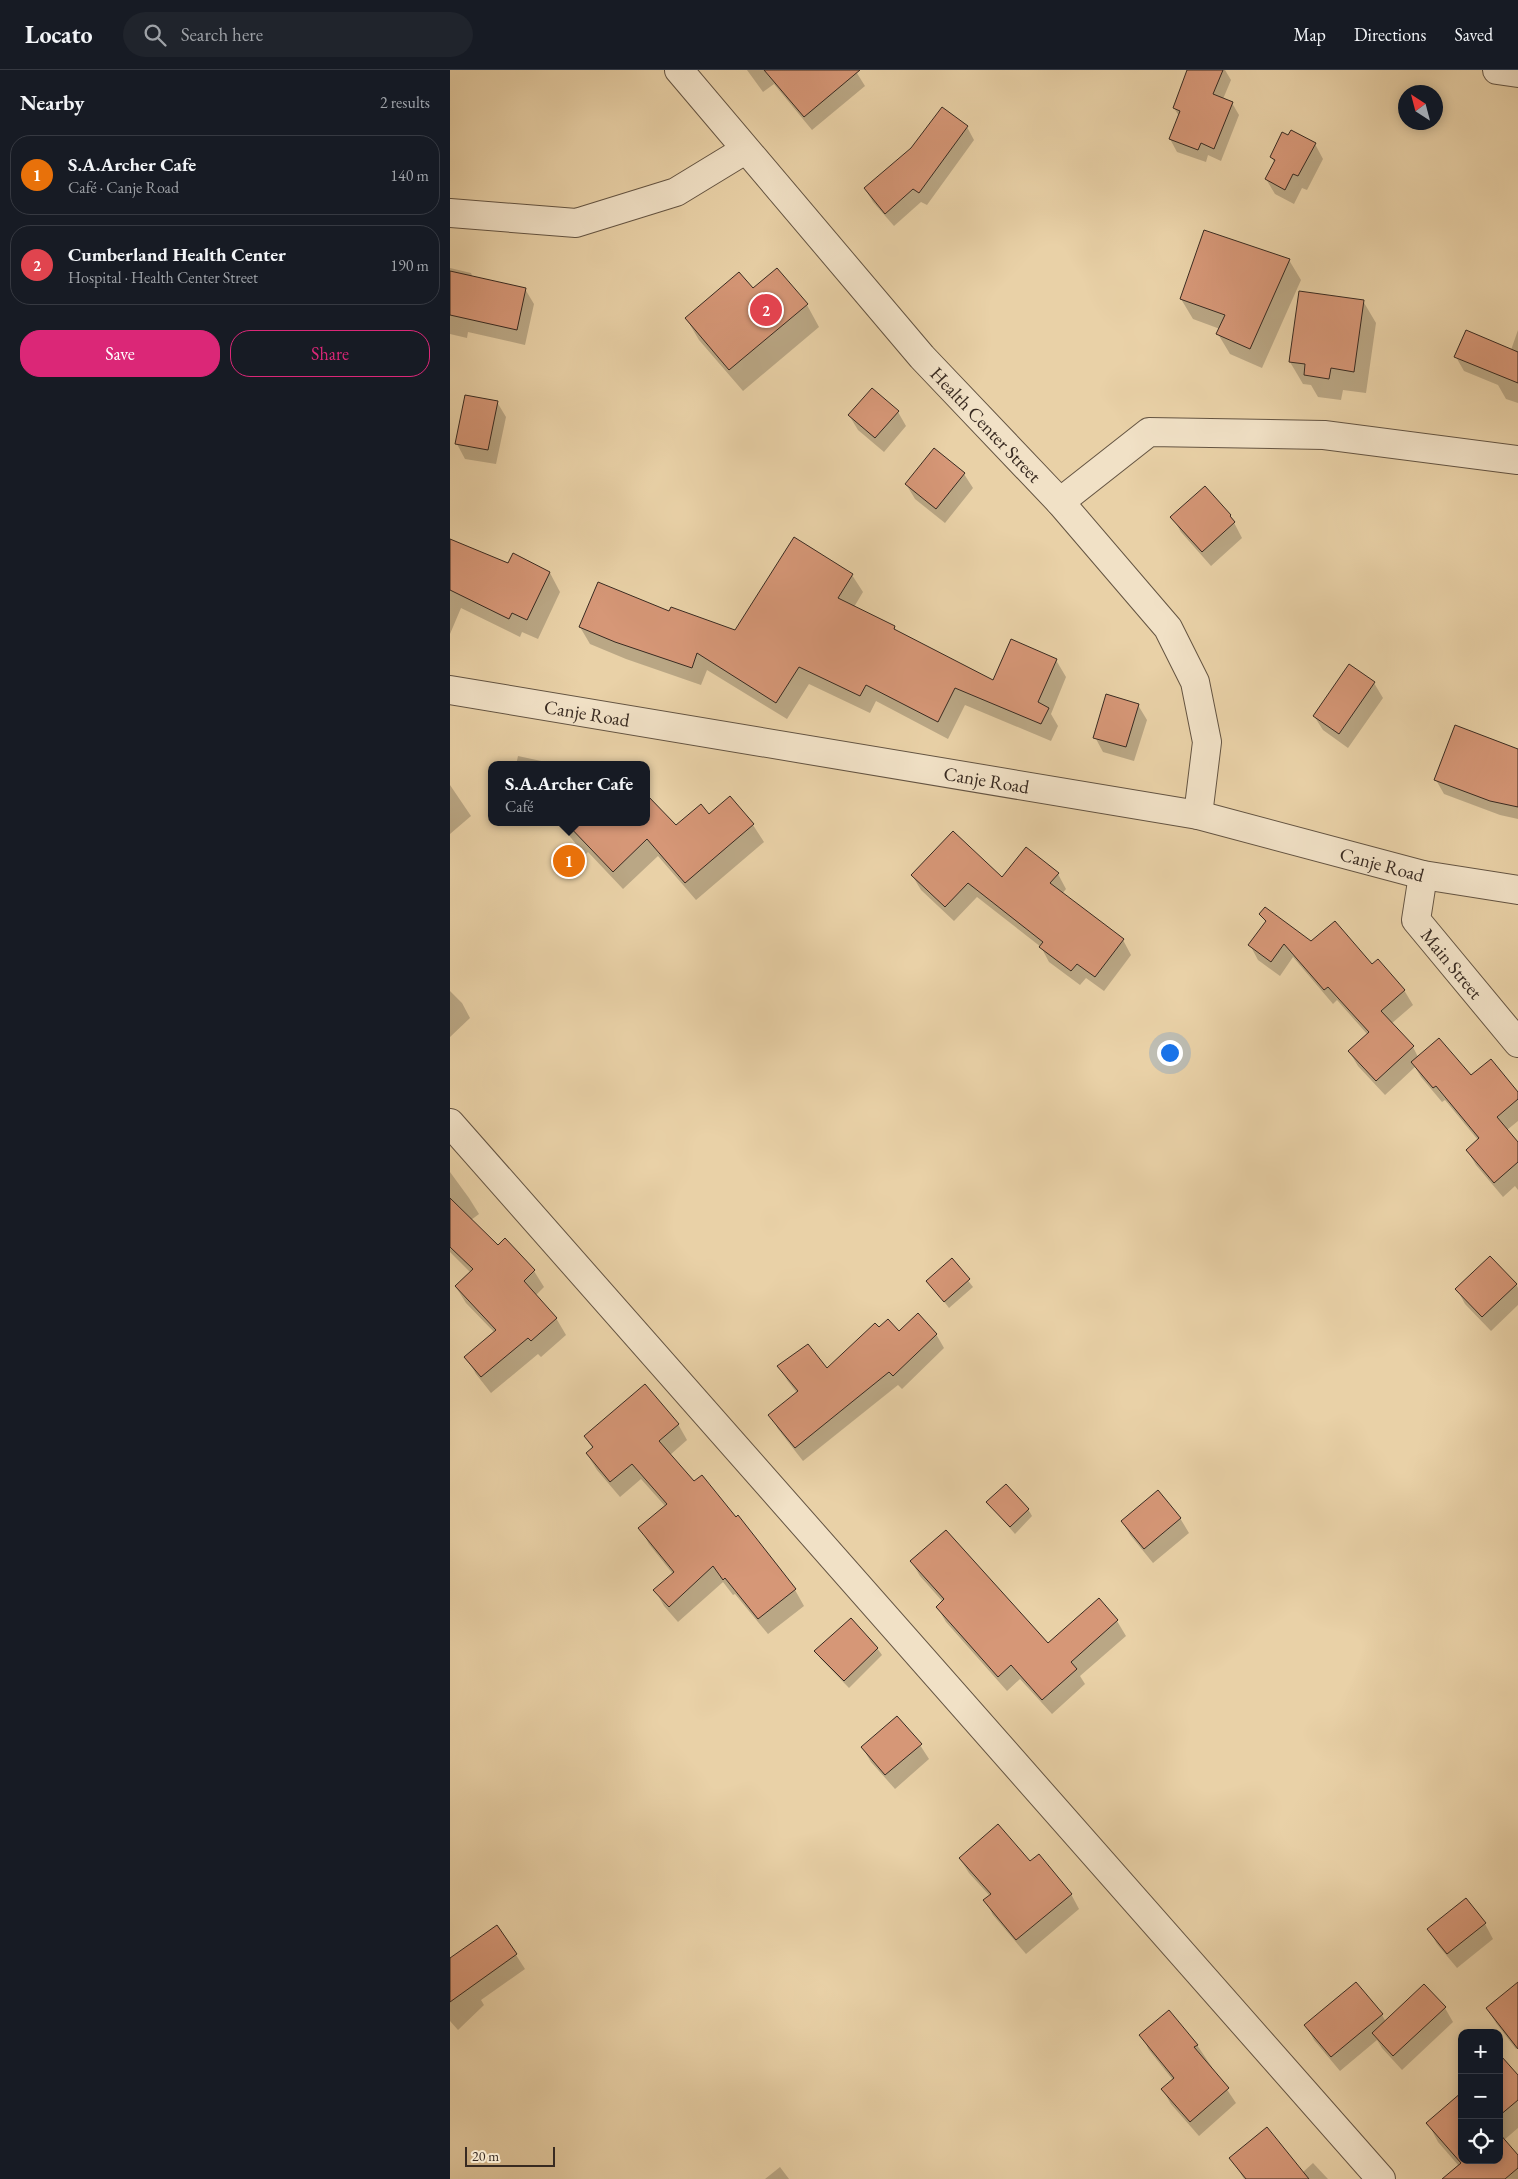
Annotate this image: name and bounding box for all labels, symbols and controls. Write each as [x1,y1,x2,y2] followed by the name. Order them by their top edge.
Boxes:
[123,12,473,57] search box
[25,19,93,50] text: Locato
[141,21,169,49] icon: search
[181,22,263,47] text: Search here
[1294,23,1326,46] text: Map
[1354,23,1426,46] text: Directions
[1454,23,1493,46] text: Saved
[1398,85,1443,130] north arrow
[20,89,84,116] text: Nearby
[380,92,430,113] text: 2 results
[68,152,196,177] text: S.A.Archer Cafe
[33,165,41,186] text: 1
[390,165,429,186] text: 140 m
[68,177,179,198] text: Café · Canje Road
[68,242,286,267] text: Cumberland Health Center
[33,255,41,276] text: 2
[390,255,429,276] text: 190 m
[68,267,258,288] text: Hospital · Health Center Street
[750,291,782,329] pin: 2
[20,330,220,377] button: Save
[230,330,430,377] button: Share
[925,361,1047,488] street label: Health Center Street
[542,694,632,733] street label: Canje Road
[488,761,650,826] popup
[942,761,1032,800] street label: Canje Road
[505,771,633,796] text: S.A.Archer Cafe
[505,796,534,817] text: Café
[1337,841,1427,888] street label: Canje Road
[553,842,585,880] pin: 1
[1415,923,1488,1004] street label: Main Street
[1157,1040,1183,1066] your location
[1458,2029,1503,2164] map controls
[1458,2029,1503,2074] button: +
[1458,2074,1503,2119] button: −
[1458,2119,1503,2164] button: locate
[465,2144,555,2167] scale bar
[472,2147,499,2165] text: 20 m

